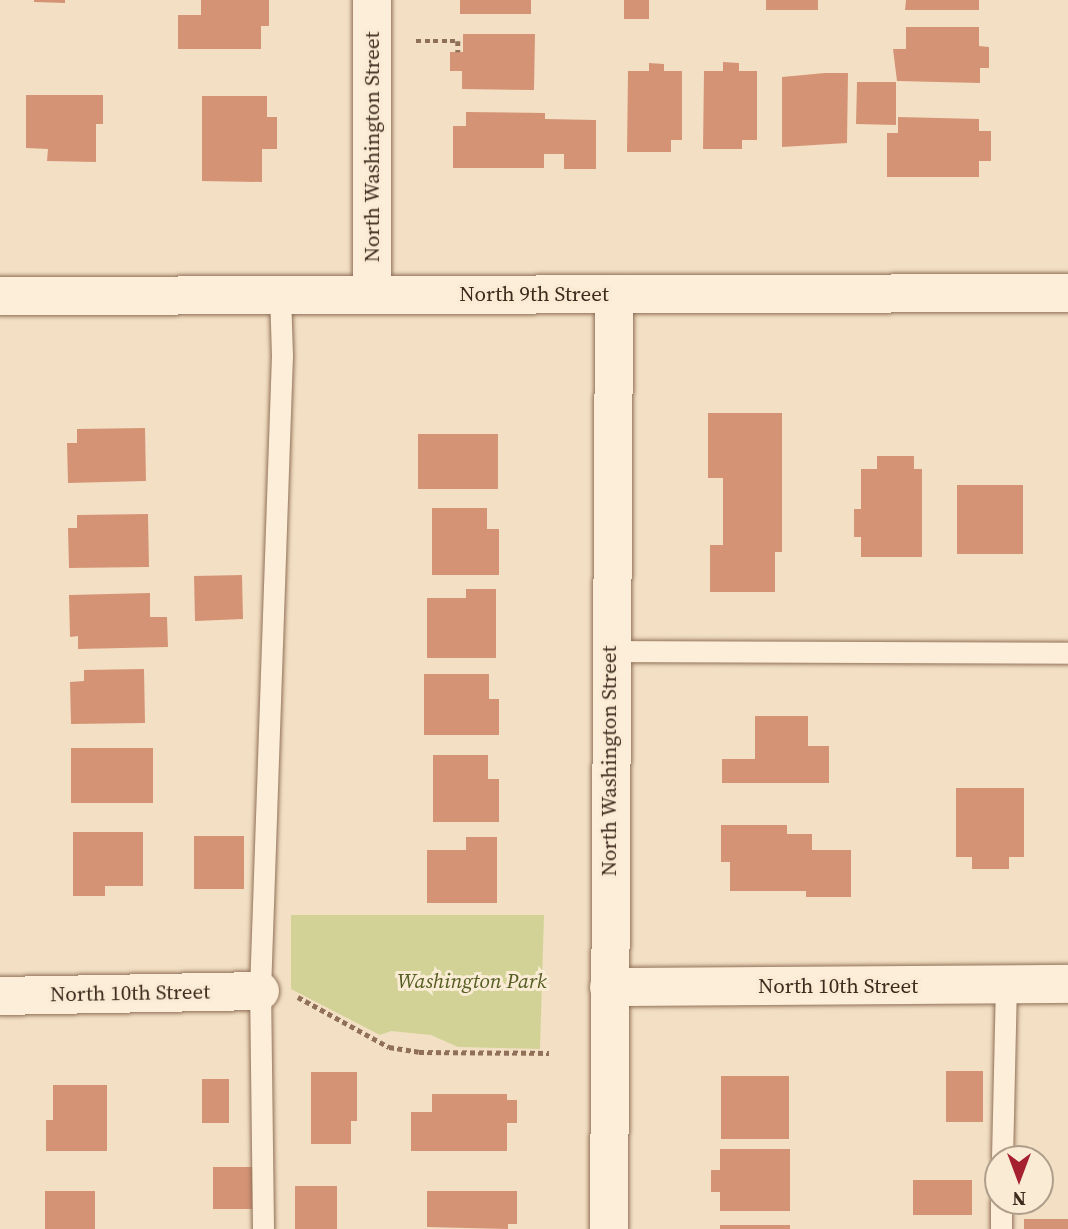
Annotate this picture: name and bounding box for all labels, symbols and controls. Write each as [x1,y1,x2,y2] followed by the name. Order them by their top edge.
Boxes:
[359,31,385,263] street label: North Washington Street
[459,281,609,307] street label: North 9th Street
[596,645,622,877] street label: North Washington Street
[397,968,547,994] park label: Washington Park
[758,973,918,999] street label: North 10th Street
[50,979,210,1007] street label: North 10th Street
[984,1145,1054,1215] north arrow
[1012,1186,1026,1212] text: N

